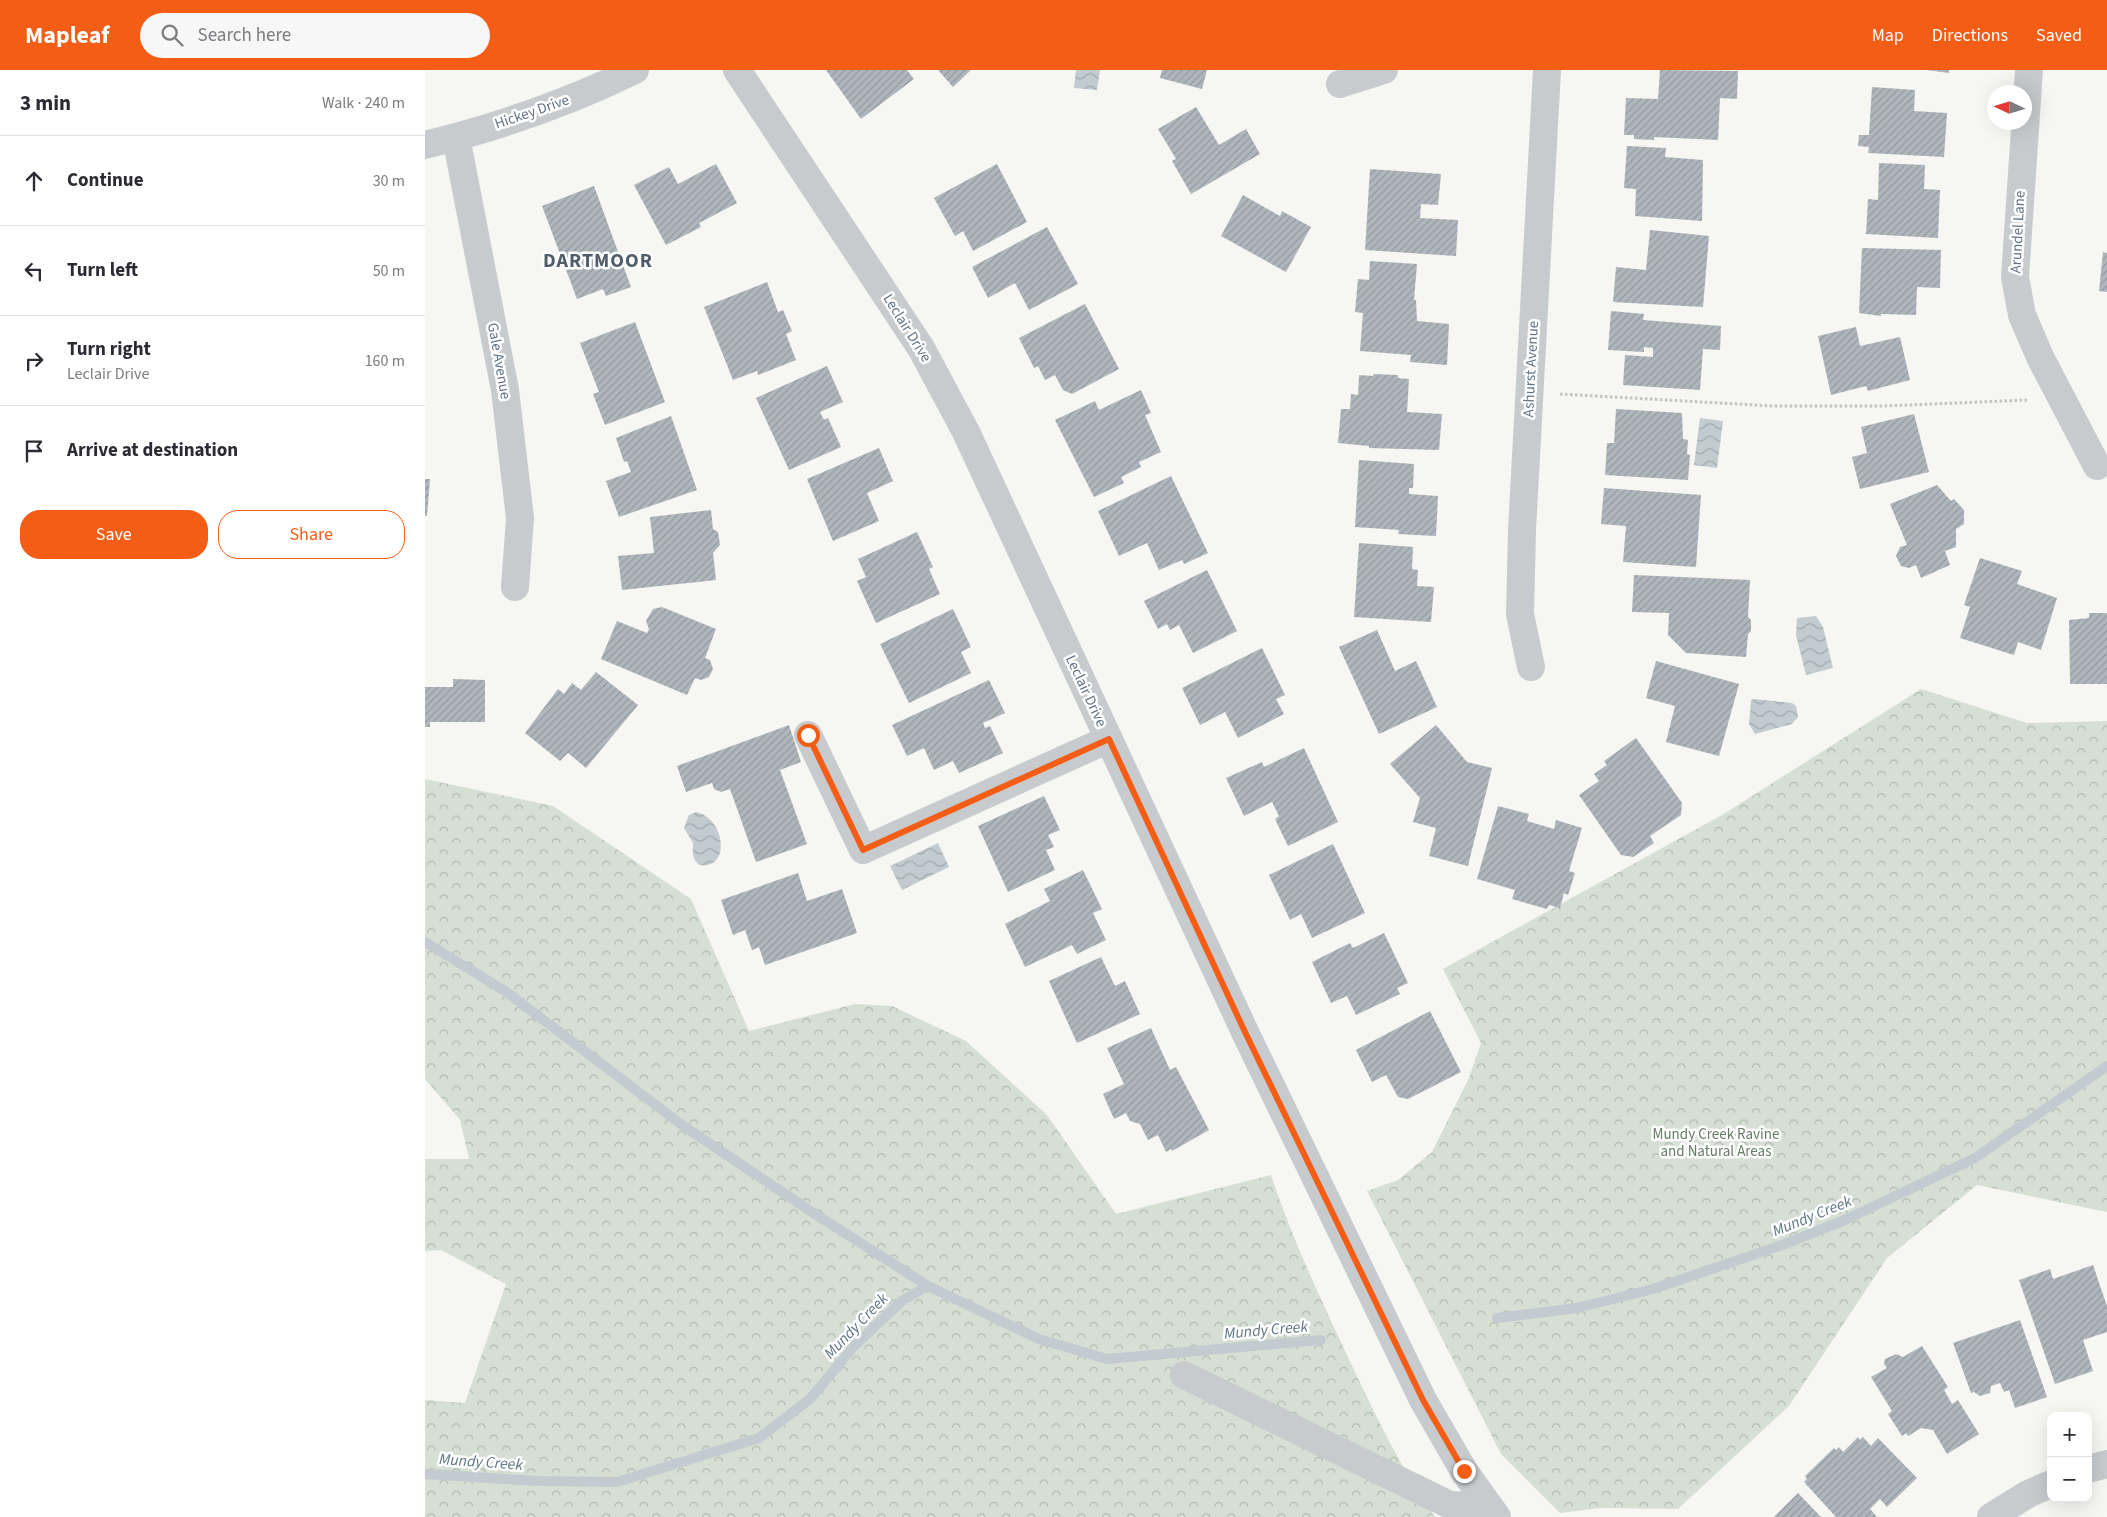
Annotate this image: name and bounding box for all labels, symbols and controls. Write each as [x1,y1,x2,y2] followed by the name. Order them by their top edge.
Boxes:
[140,13,490,58] search box
[25,18,110,53] text: Mapleaf
[158,21,186,49] icon: search
[198,22,291,49] text: Search here
[1872,23,1904,48] text: Map
[1932,23,2008,48] text: Directions
[2036,23,2082,48] text: Saved
[1987,85,2032,130] north arrow
[20,88,71,118] text: 3 min
[492,89,572,135] street label: Hickey Drive
[322,92,405,114] text: Walk · 240 m
[20,167,48,195] icon: ahead
[67,167,144,194] text: Continue
[373,170,405,192] text: 30 m
[2005,190,2031,274] street label: Arundel Lane
[543,247,653,275] district label: DARTMOOR
[20,257,48,285] icon: left
[67,257,138,284] text: Turn left
[373,260,405,282] text: 50 m
[878,290,936,366] street label: Leclair Drive
[1518,320,1544,418] street label: Ashurst Avenue
[482,321,516,401] street label: Gale Avenue
[67,336,151,363] text: Turn right
[20,347,48,375] icon: right
[365,350,405,372] text: 160 m
[67,363,149,385] text: Leclair Drive
[20,437,48,465] icon: arrive
[67,437,238,464] text: Arrive at destination
[20,510,208,559] button: Save
[218,510,405,559] button: Share
[1060,652,1112,730] street label: Leclair Drive
[797,724,820,747] route start
[1653,1124,1779,1162] park label: Mundy Creek Ravine and Natural Areas
[1769,1190,1855,1242] water label: Mundy Creek
[819,1288,893,1364] water label: Mundy Creek
[1223,1315,1309,1345] water label: Mundy Creek
[2047,1412,2092,1502] map controls
[2047,1412,2092,1457] button: +
[438,1448,524,1476] water label: Mundy Creek
[2047,1457,2092,1502] button: −
[1453,1460,1476,1483] route end

